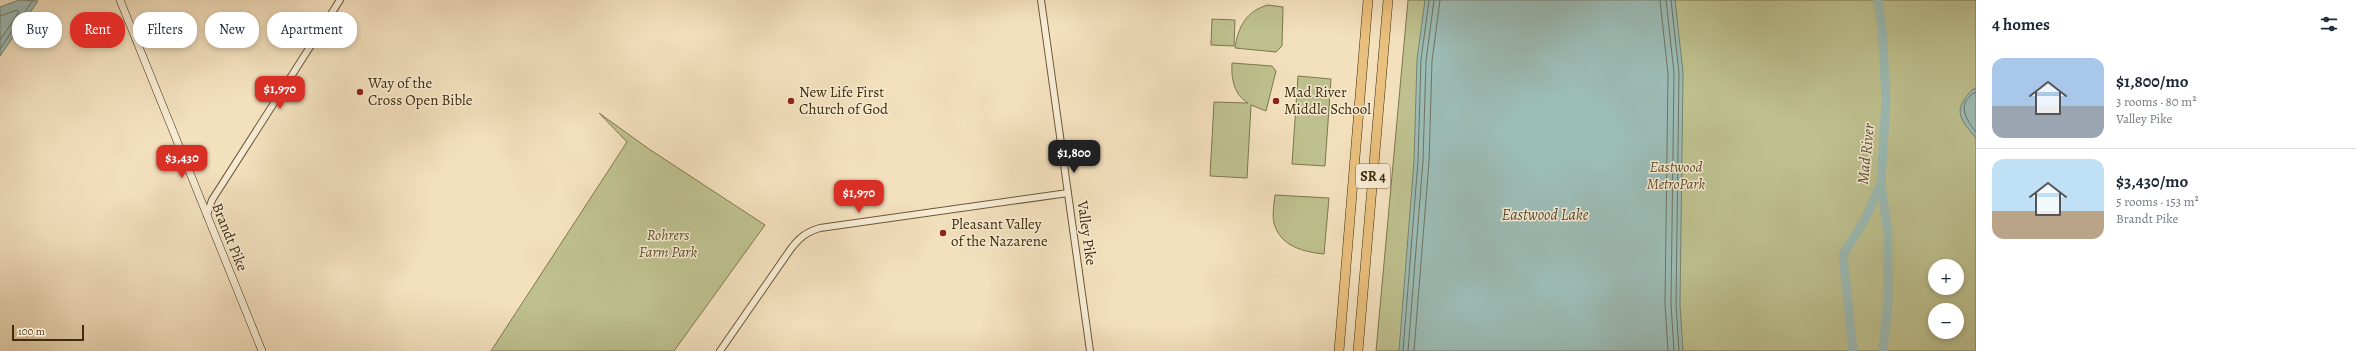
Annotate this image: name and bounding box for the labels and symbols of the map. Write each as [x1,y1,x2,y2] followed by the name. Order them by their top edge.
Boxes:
[367,73,473,110] place label: Way of the Cross Open Bible
[247,76,313,110] pin: $1,970
[799,82,889,119] place label: New Life First Church of God
[1284,82,1371,119] place label: Mad River Middle School
[355,87,365,97] marker: Way of the Cross Open Bible
[786,96,796,106] marker: New Life First Church of God
[1271,96,1281,106] marker: Mad River Middle School
[1852,122,1880,186] water label: Mad River
[1041,140,1107,174] pin: $1,800
[149,145,215,179] pin: $3,430
[1647,157,1706,194] park label: Eastwood MetroPark
[1356,164,1390,188] road number: SR 4
[826,180,892,214] pin: $1,970
[1072,198,1101,267] street label: Valley Pike
[207,200,253,274] street label: Brandt Pike
[1502,204,1589,226] water label: Eastwood Lake
[951,214,1048,251] place label: Pleasant Valley of the Nazarene
[639,225,698,262] park label: Rohrers Farm Park
[938,228,948,238] marker: Pleasant Valley of the Nazarene
[12,323,84,342] scale bar

